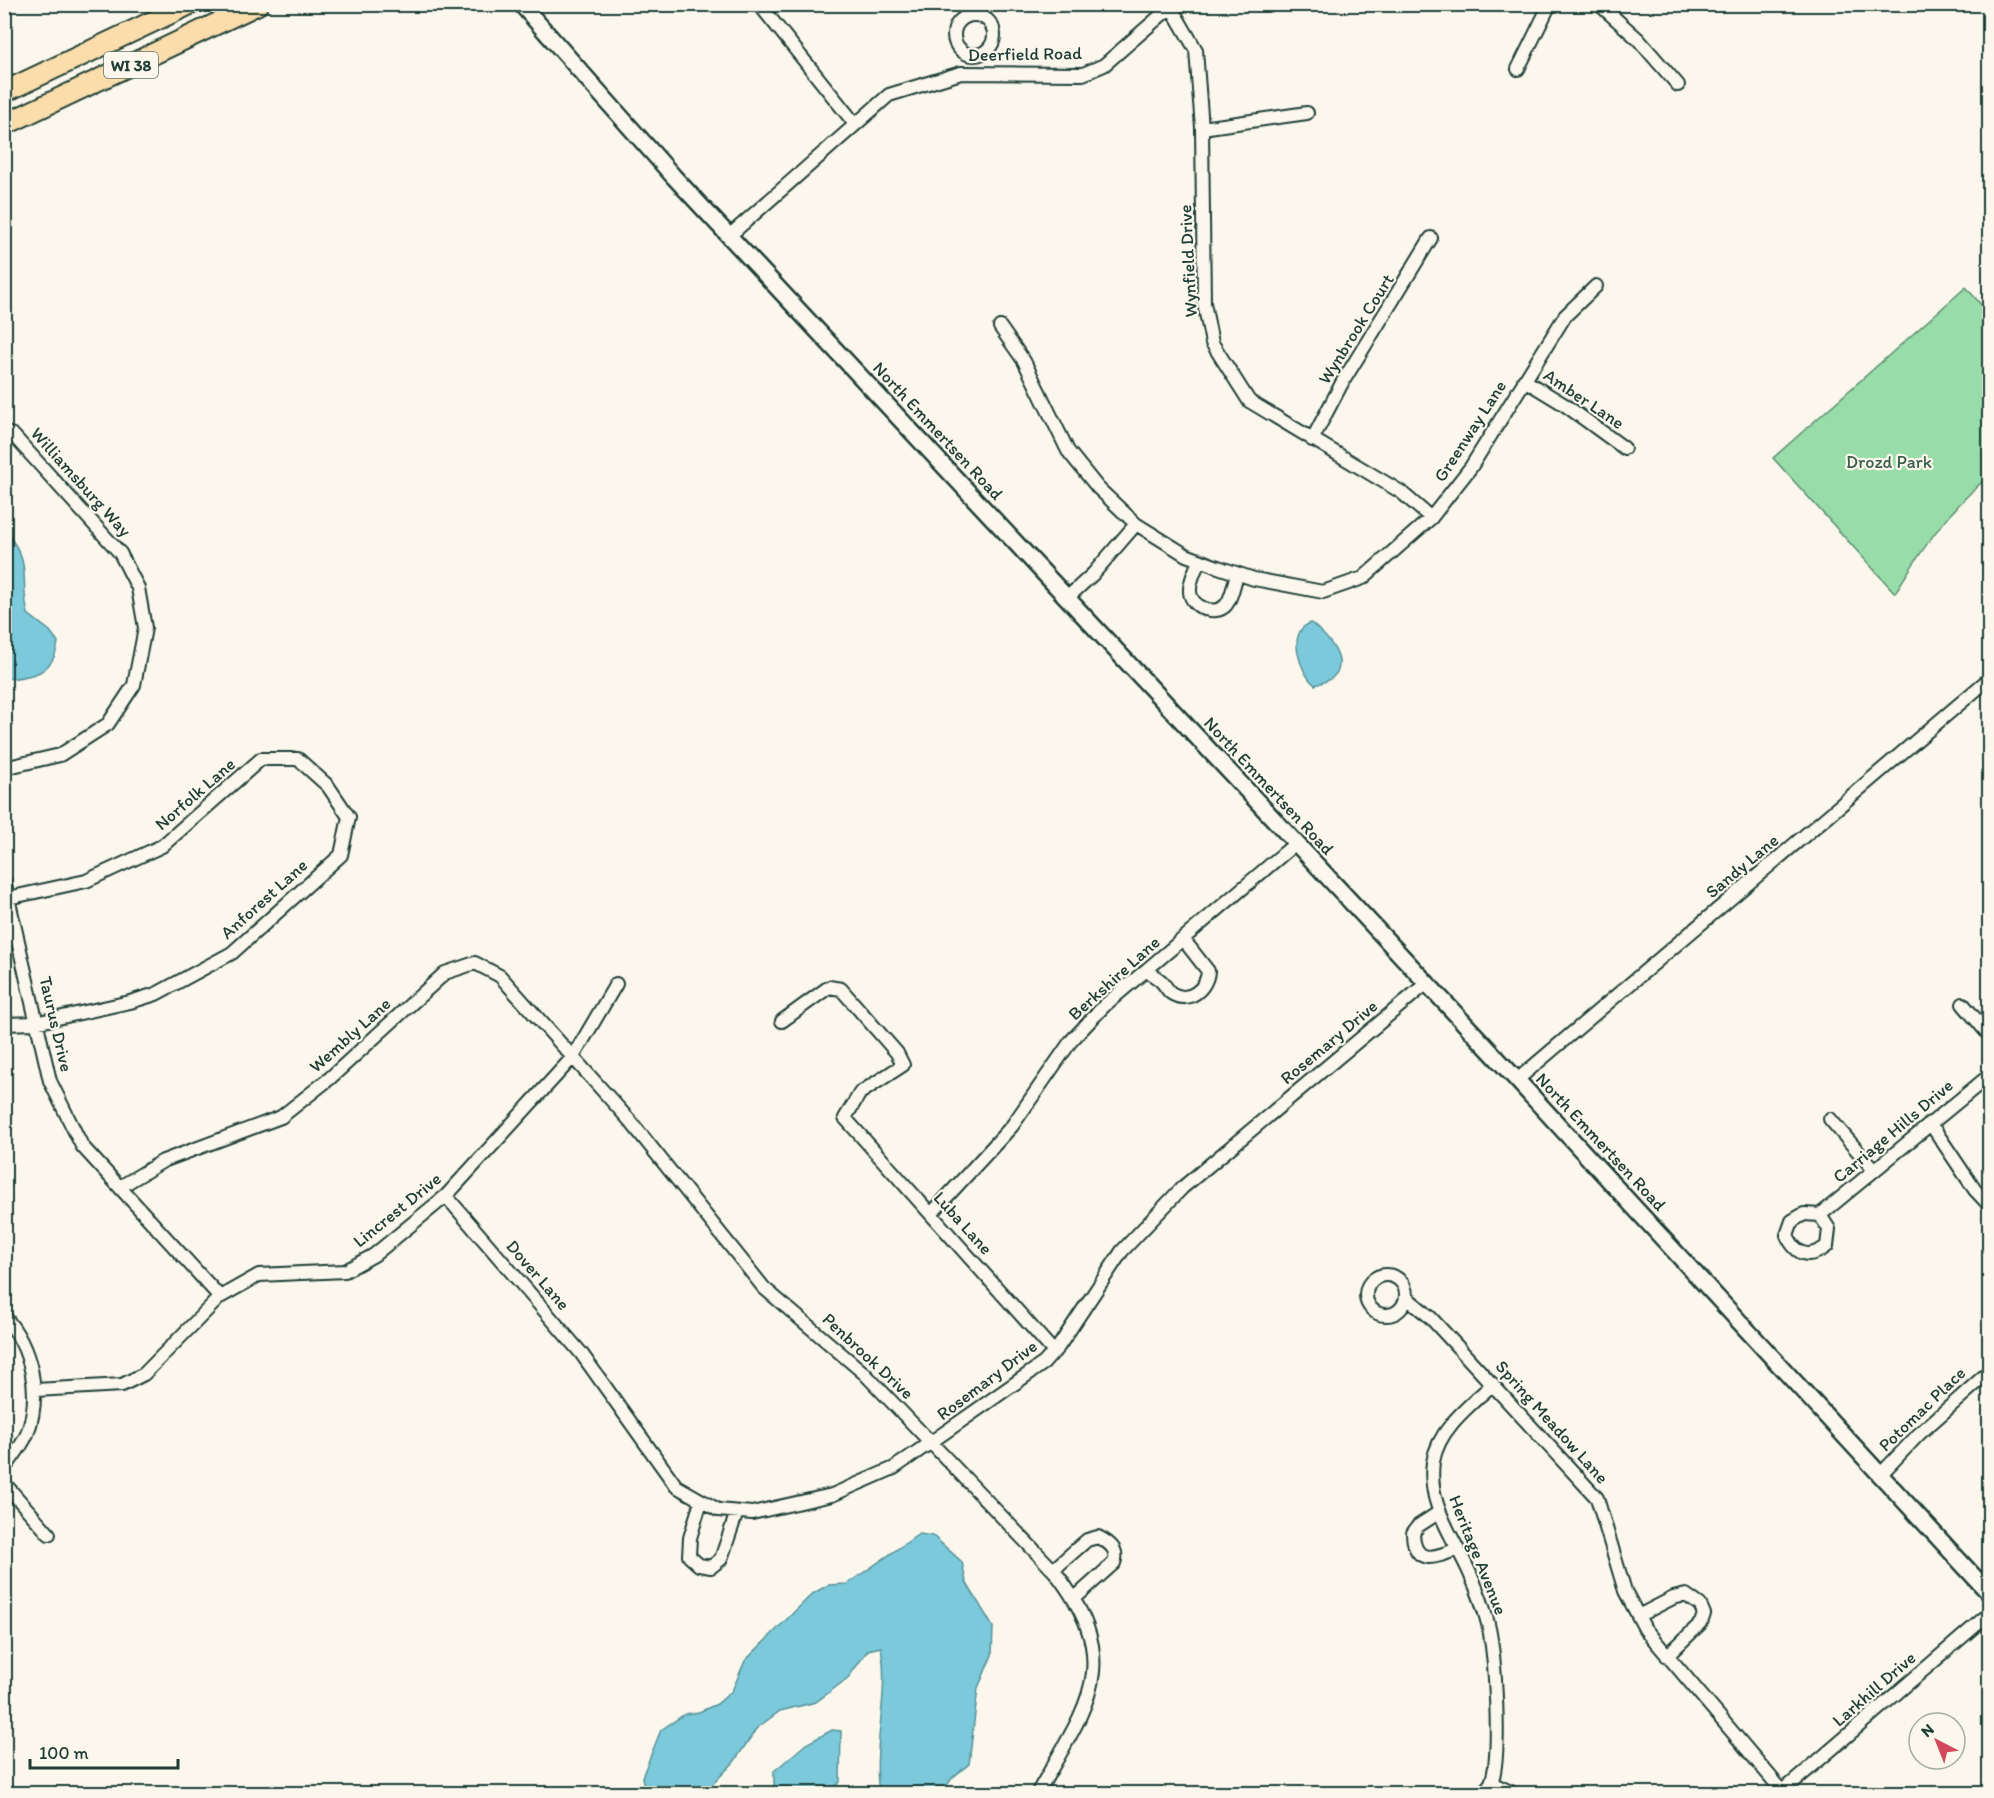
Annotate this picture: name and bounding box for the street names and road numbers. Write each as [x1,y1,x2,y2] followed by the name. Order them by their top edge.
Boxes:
[968,42,1082,66] street label: Deerfield Road
[104,52,158,78] road number: WI 38
[1174,204,1202,318] street label: Wynfield Drive
[1313,270,1399,388] street label: Wynbrook Court
[868,357,1008,505] street label: North Emmertsen Road
[1539,364,1629,434] street label: Amber Lane
[1429,376,1511,486] street label: Greenway Lane
[26,423,136,542] street label: Williamsburg Way
[1199,712,1339,860] street label: North Emmertsen Road
[150,753,240,835] street label: Norfolk Lane
[1701,829,1783,903] street label: Sandy Lane
[216,854,312,944] street label: Anforest Lane
[1064,931,1164,1025] street label: Berkshire Lane
[34,974,78,1074] street label: Taurus Drive
[305,993,395,1077] street label: Wembly Lane
[1276,995,1382,1089] street label: Rosemary Drive
[1531,1068,1671,1216] street label: North Emmertsen Road
[1828,1074,1958,1188] street label: Carriage Hills Drive
[348,1168,446,1252] street label: Lincrest Drive
[929,1187,997,1259] street label: Luba Lane
[501,1235,575,1315] street label: Dover Lane
[818,1308,918,1404] street label: Penbrook Drive
[932,1335,1042,1425] street label: Rosemary Drive
[1491,1356,1613,1488] street label: Spring Meadow Lane
[1874,1362,1970,1456] street label: Potomac Place
[1444,1492,1512,1618] street label: Heritage Avenue
[1828,1647,1920,1731] street label: Larkhill Drive

